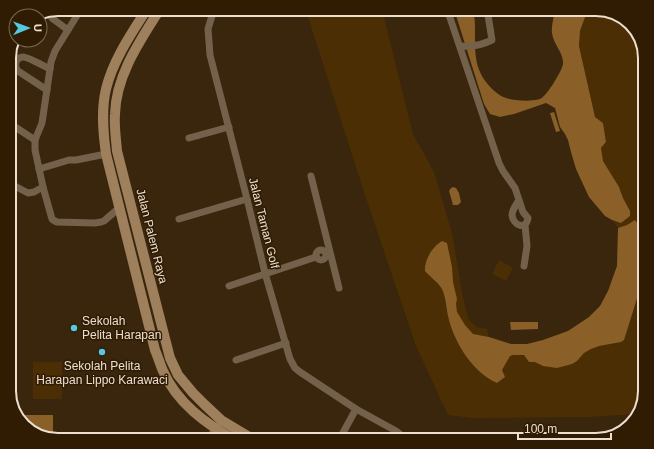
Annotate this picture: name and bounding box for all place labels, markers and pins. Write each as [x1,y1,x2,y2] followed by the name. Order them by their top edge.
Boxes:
[82,314,161,342] place label: Sekolah Pelita Harapan
[69,323,79,333] marker: Sekolah Pelita Harapan
[97,347,107,357] marker: Sekolah Pelita Harapan Lippo Karawaci
[36,359,168,387] place label: Sekolah Pelita Harapan Lippo Karawaci

